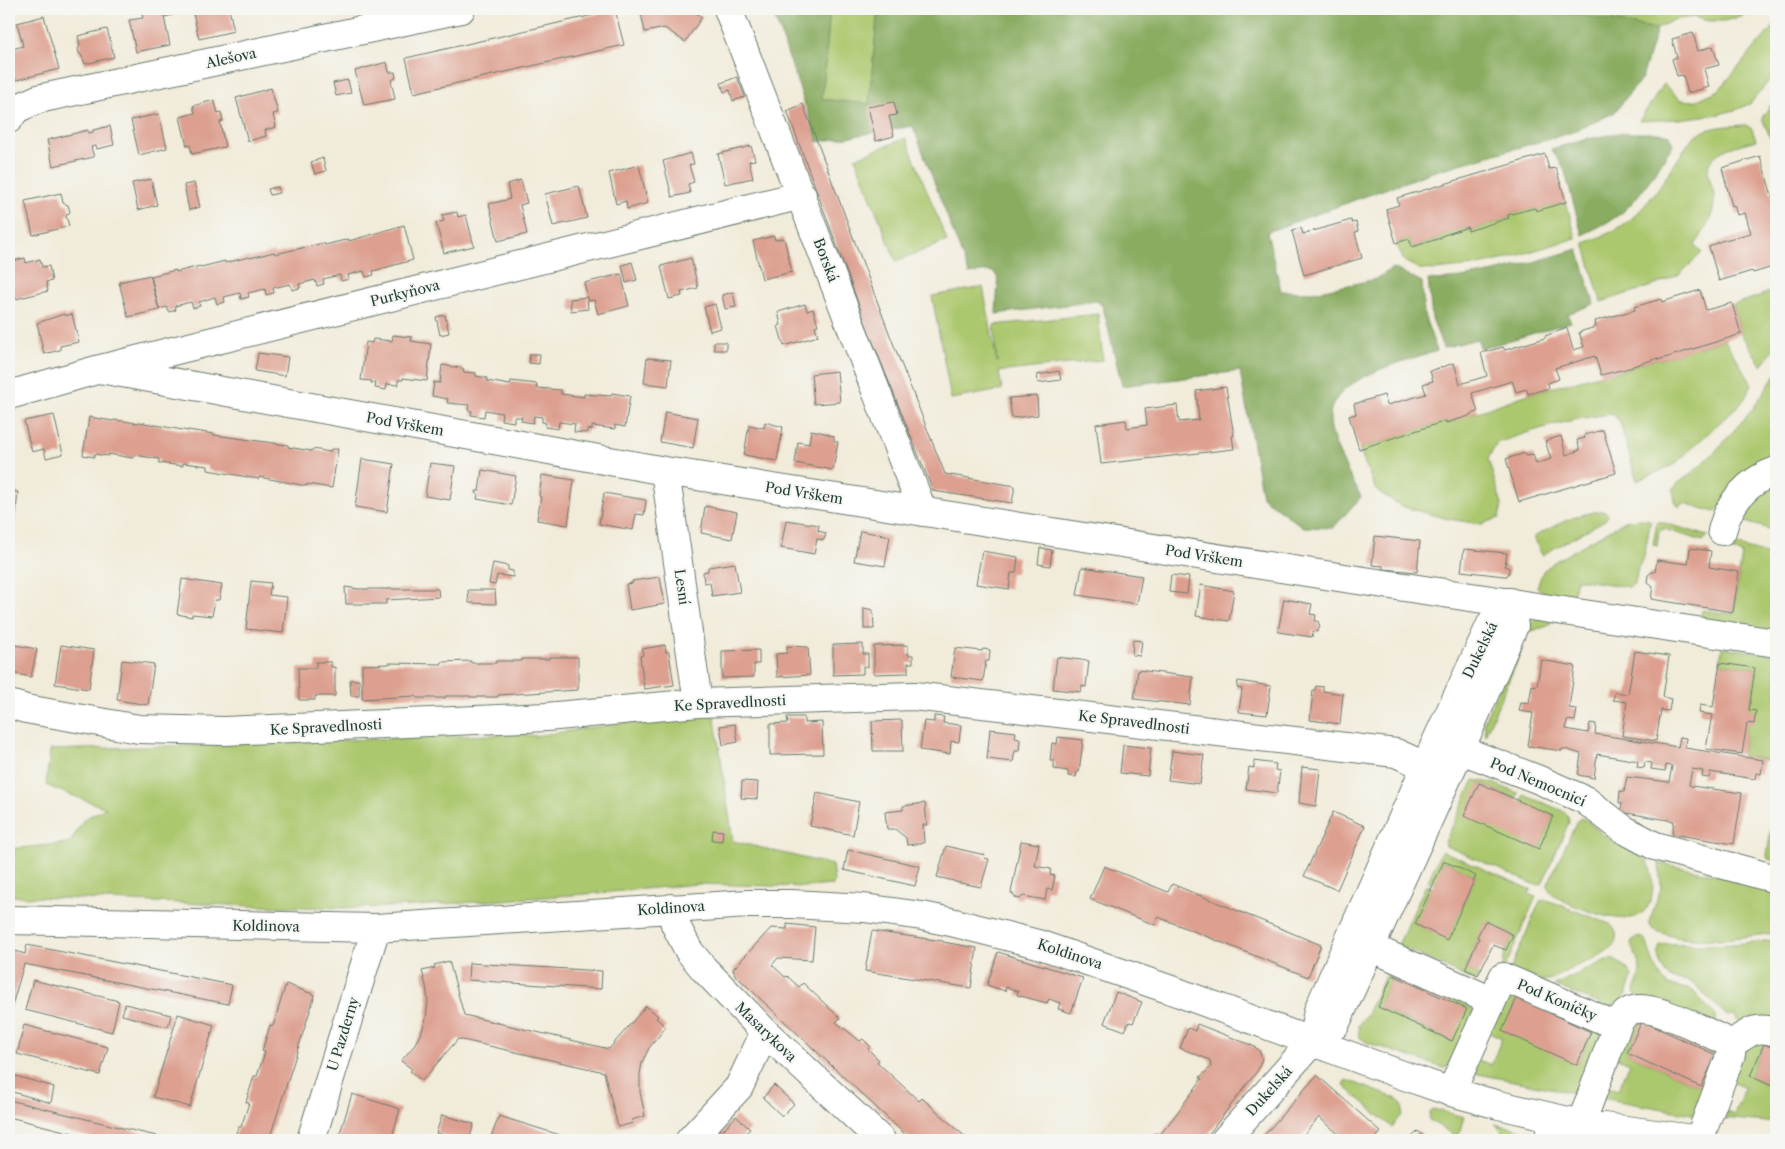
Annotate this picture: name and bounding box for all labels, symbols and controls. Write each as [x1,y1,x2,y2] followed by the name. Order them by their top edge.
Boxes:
[203,44,259,72] street label: Alešova
[809,236,843,285] street label: Borská
[368,276,442,310] street label: Purkyňova
[365,408,445,440] street label: Pod Vrškem
[764,478,844,508] street label: Pod Vrškem
[1164,541,1244,571] street label: Pod Vrškem
[671,568,693,606] street label: Lesní
[1459,618,1502,681] street label: Dukelská
[674,691,786,715] street label: Ke Spravedlnosti
[1077,706,1191,738] street label: Ke Spravedlnosti
[270,715,382,739] street label: Ke Spravedlnosti
[1487,754,1589,810] street label: Pod Nemocnicí
[637,897,706,919] street label: Koldinova
[232,916,300,936] street label: Koldinova
[1035,935,1105,973] street label: Koldinova
[1514,975,1600,1025] street label: Pod Koníčky
[323,995,363,1073] street label: U Pazderny
[731,998,801,1066] street label: Masarykova
[1242,1062,1296,1120] street label: Dukelská

